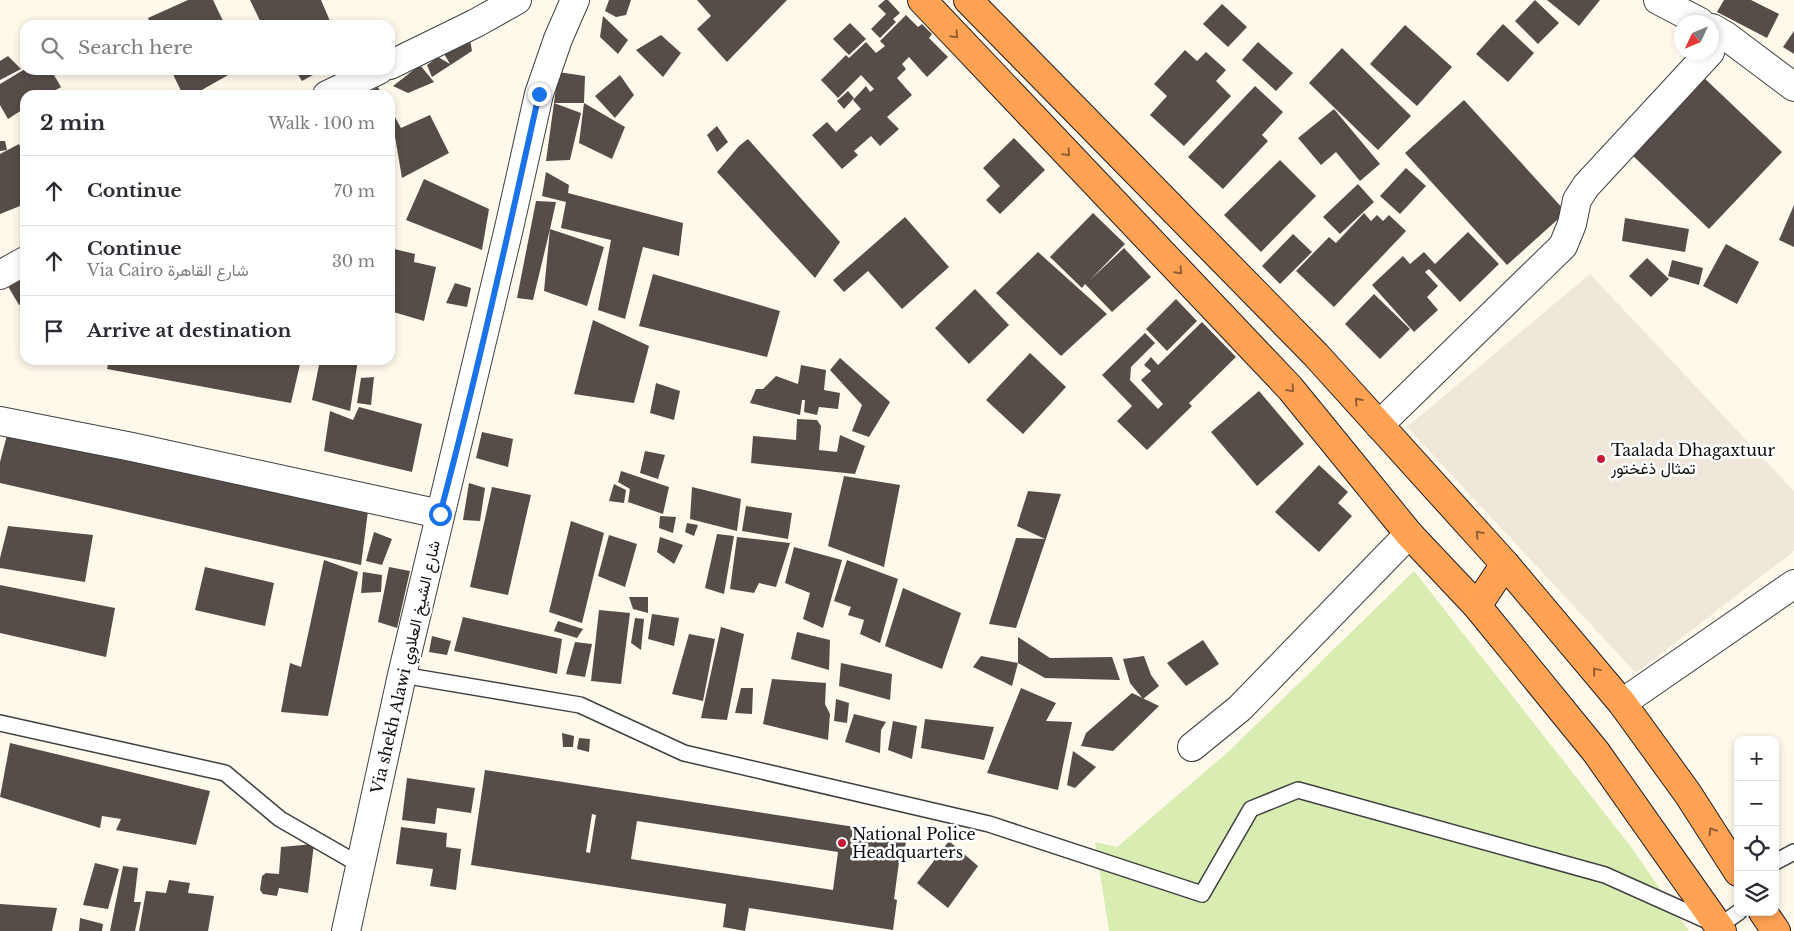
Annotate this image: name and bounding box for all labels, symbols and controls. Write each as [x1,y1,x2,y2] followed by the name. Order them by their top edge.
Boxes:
[1674,15,1719,60] north arrow
[20,20,395,75] search box
[949,30,958,39] one-way arrow
[38,34,66,62] icon: search
[78,36,193,59] text: Search here
[528,83,551,106] route end
[40,110,105,136] text: 2 min
[268,113,375,133] text: Walk · 100 m
[1061,148,1070,157] one-way arrow
[40,177,68,205] icon: ahead
[87,179,182,202] text: Continue
[334,181,375,201] text: 70 m
[87,237,182,260] text: Continue
[40,247,68,275] icon: ahead
[332,251,375,271] text: 30 m
[87,260,249,280] text: Via Cairo شارع القاهرة
[1173,266,1182,275] one-way arrow
[40,317,68,345] icon: arrive
[87,319,291,342] text: Arrive at destination
[1285,384,1294,393] one-way arrow
[1355,398,1364,407] one-way arrow
[1610,440,1776,479] place label: Taalada Dhagaxtuur تمثال ذغختور
[1595,453,1607,465] marker: Taalada Dhagaxtuur تمثال ذغختور
[429,503,452,526] route start
[1475,531,1484,540] one-way arrow
[366,538,448,798] street label: Via shekh Alawi شارع الشيخ العلاوي
[1592,668,1601,677] one-way arrow
[1734,736,1779,916] map controls
[1734,736,1779,781] button: +
[1734,781,1779,826] button: −
[852,824,976,862] place label: National Police Headquarters
[1734,826,1779,871] button: locate
[1708,827,1718,836] one-way arrow
[836,837,848,849] marker: National Police Headquarters
[1734,871,1779,916] button: layers

